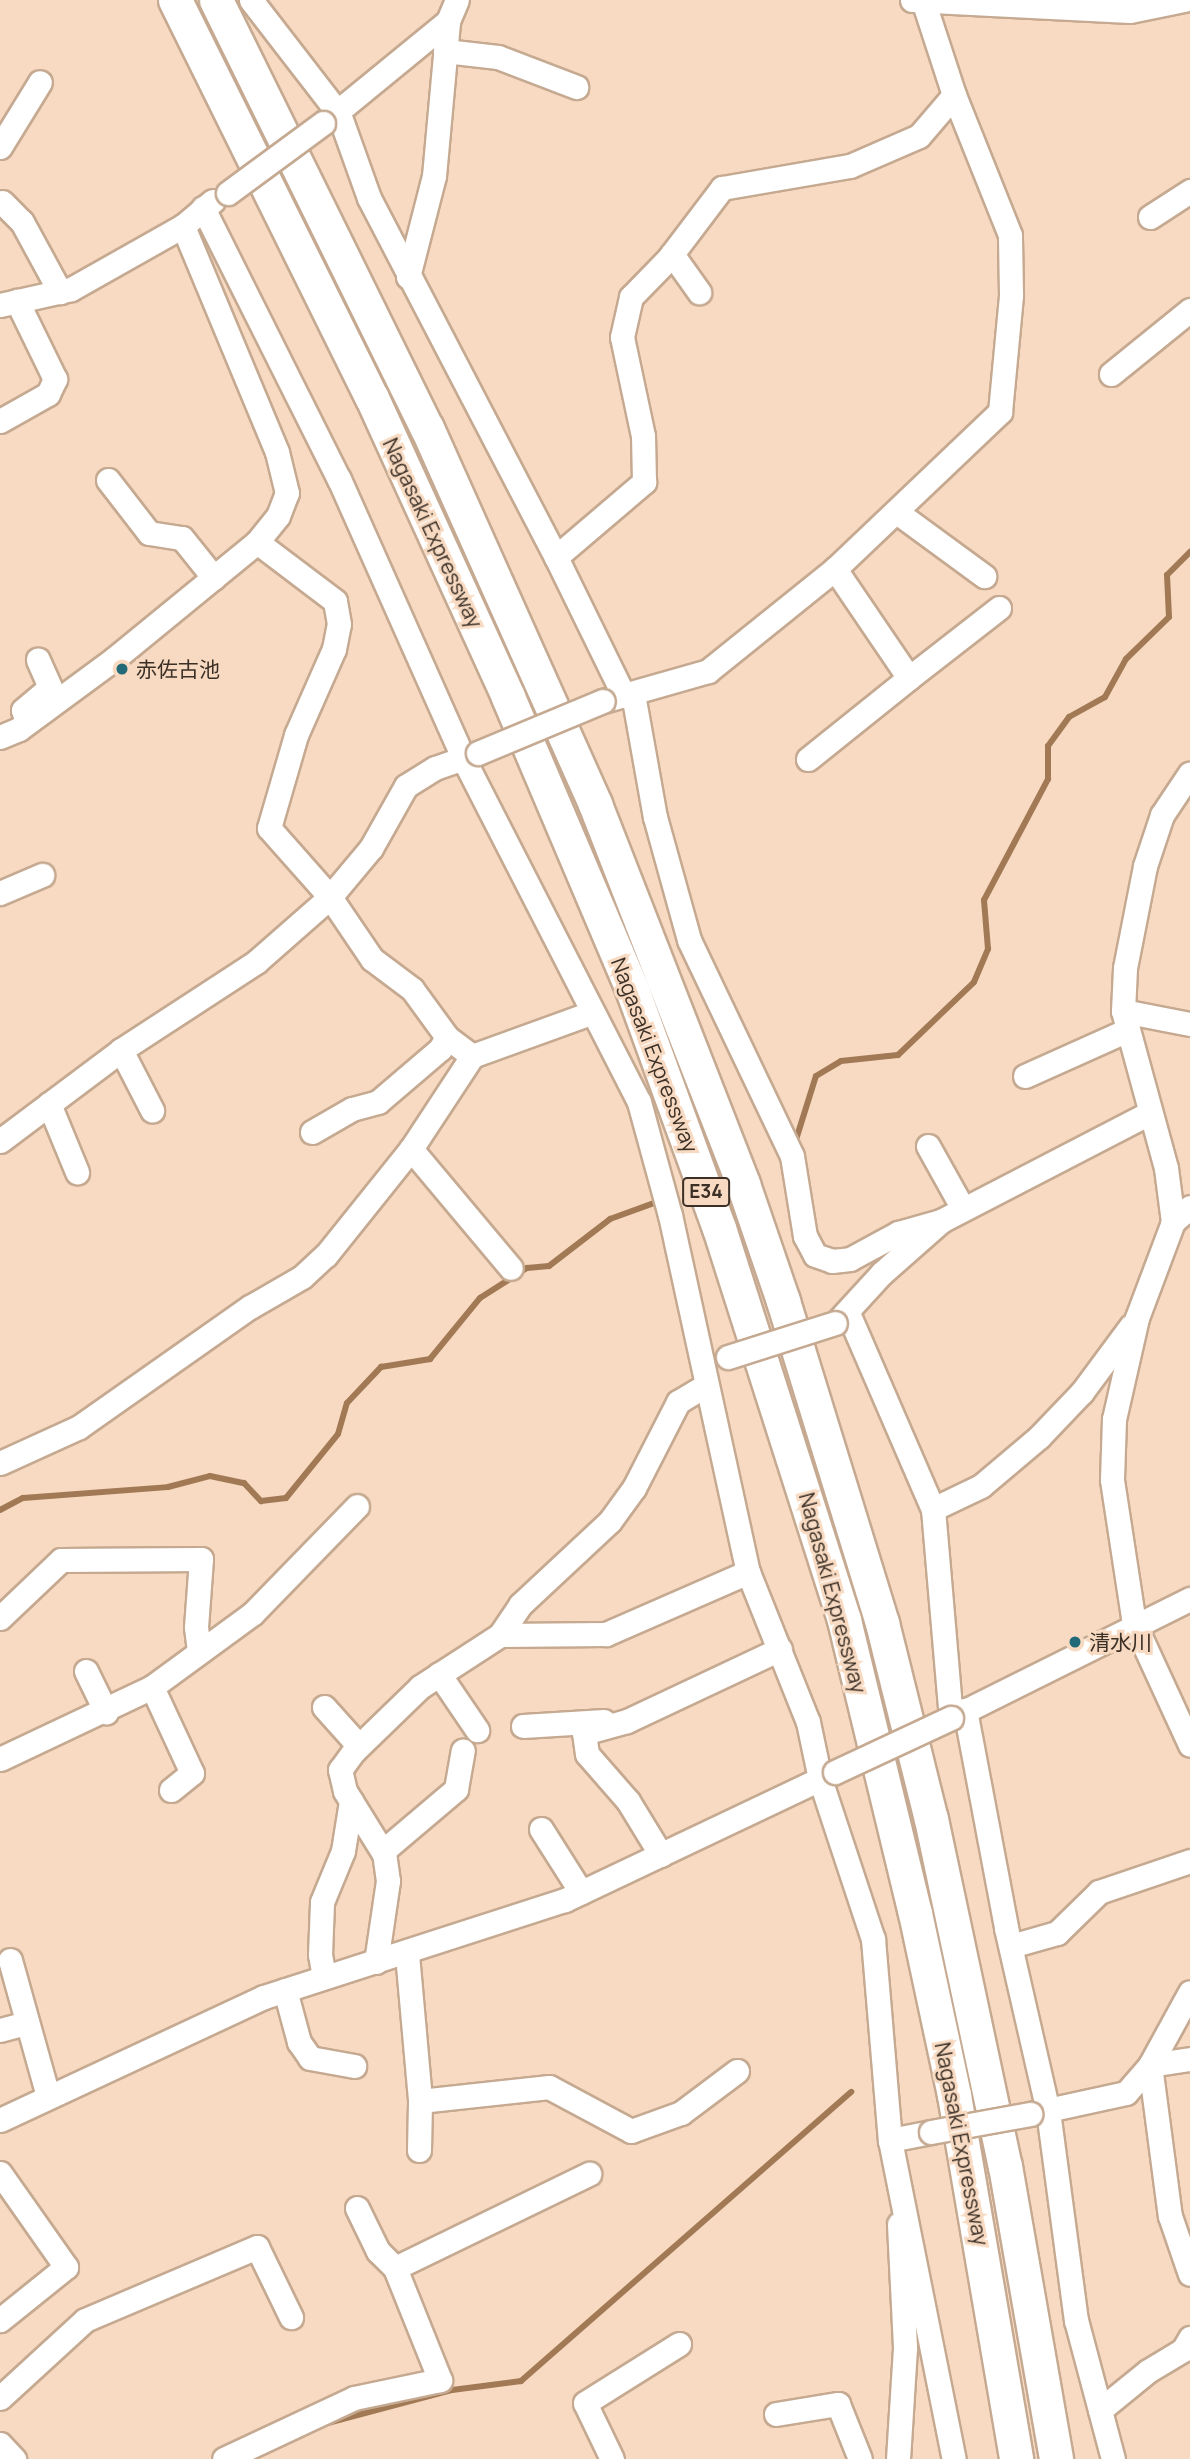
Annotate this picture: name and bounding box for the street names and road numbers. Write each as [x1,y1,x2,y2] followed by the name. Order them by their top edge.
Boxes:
[378,434,488,632] street label: Nagasaki Expressway
[606,954,704,1156] street label: Nagasaki Expressway
[682,1176,730,1208] road number: E34
[794,1490,872,1696] street label: Nagasaki Expressway
[930,2040,994,2248] street label: Nagasaki Expressway

